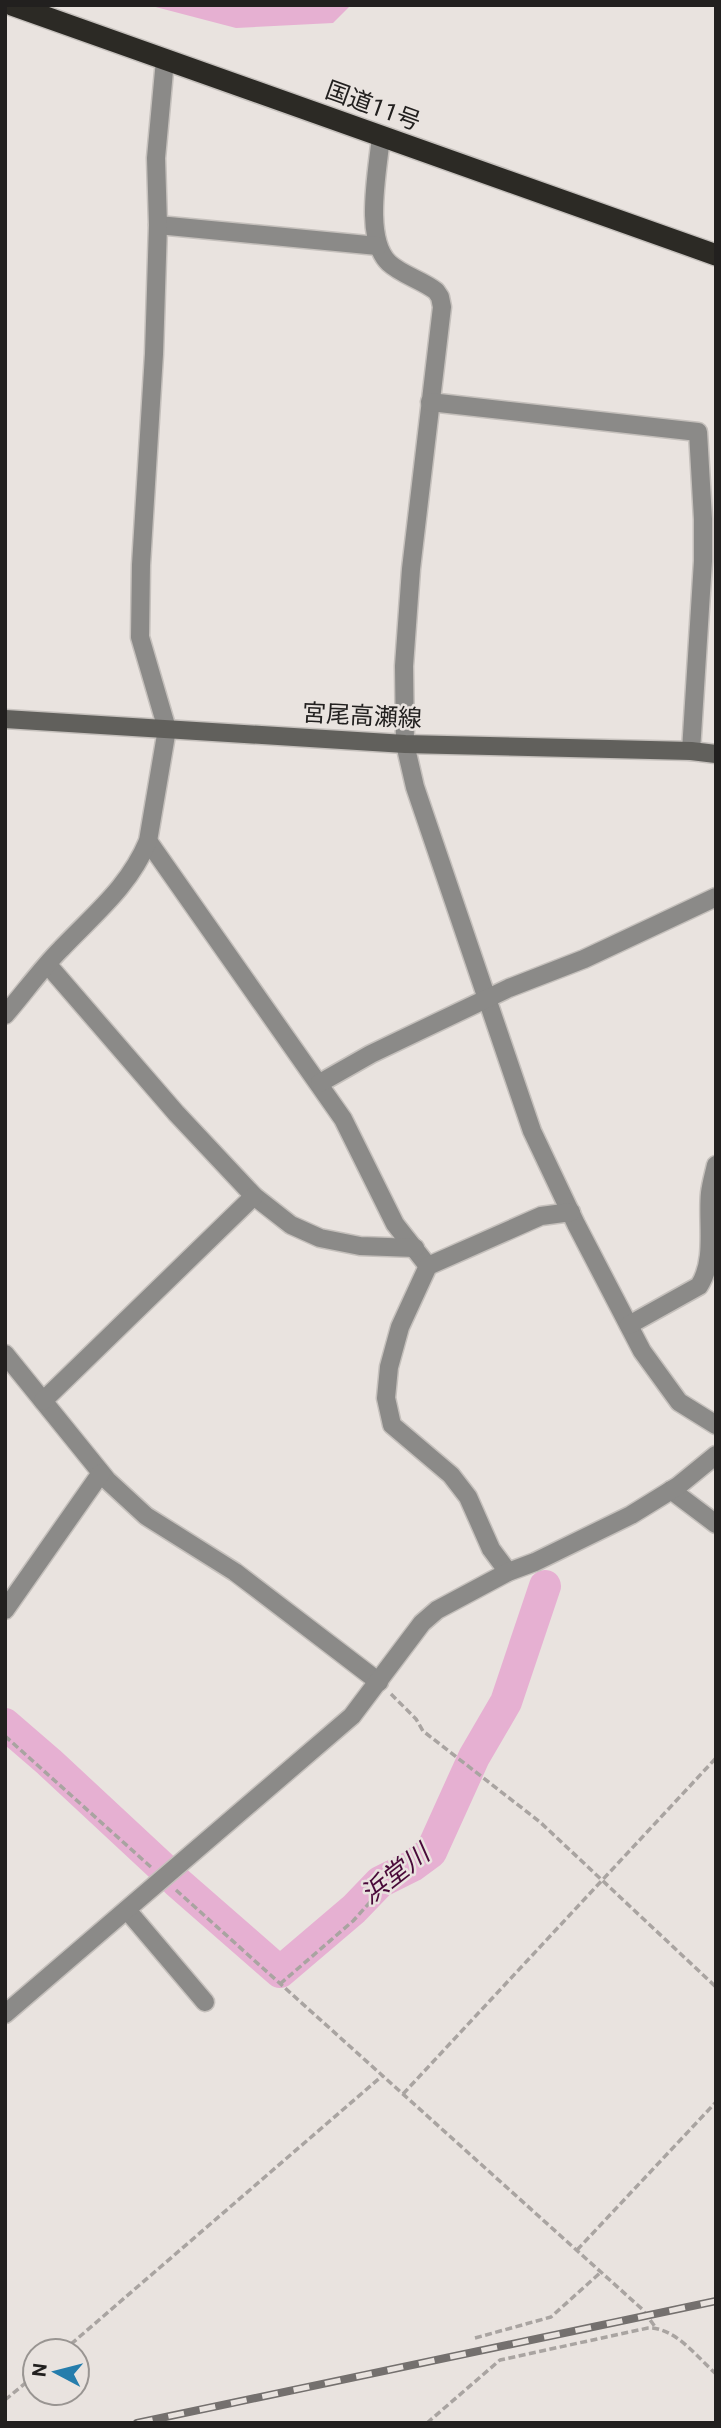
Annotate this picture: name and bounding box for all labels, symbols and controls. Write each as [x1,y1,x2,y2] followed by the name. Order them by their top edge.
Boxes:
[322,76,424,136] street label: 国道11号
[301,699,423,733] street label: 宮尾高瀬線
[355,1836,437,1910] water label: 浜堂川
[21,2337,91,2407] north arrow
[27,2362,52,2378] text: N

